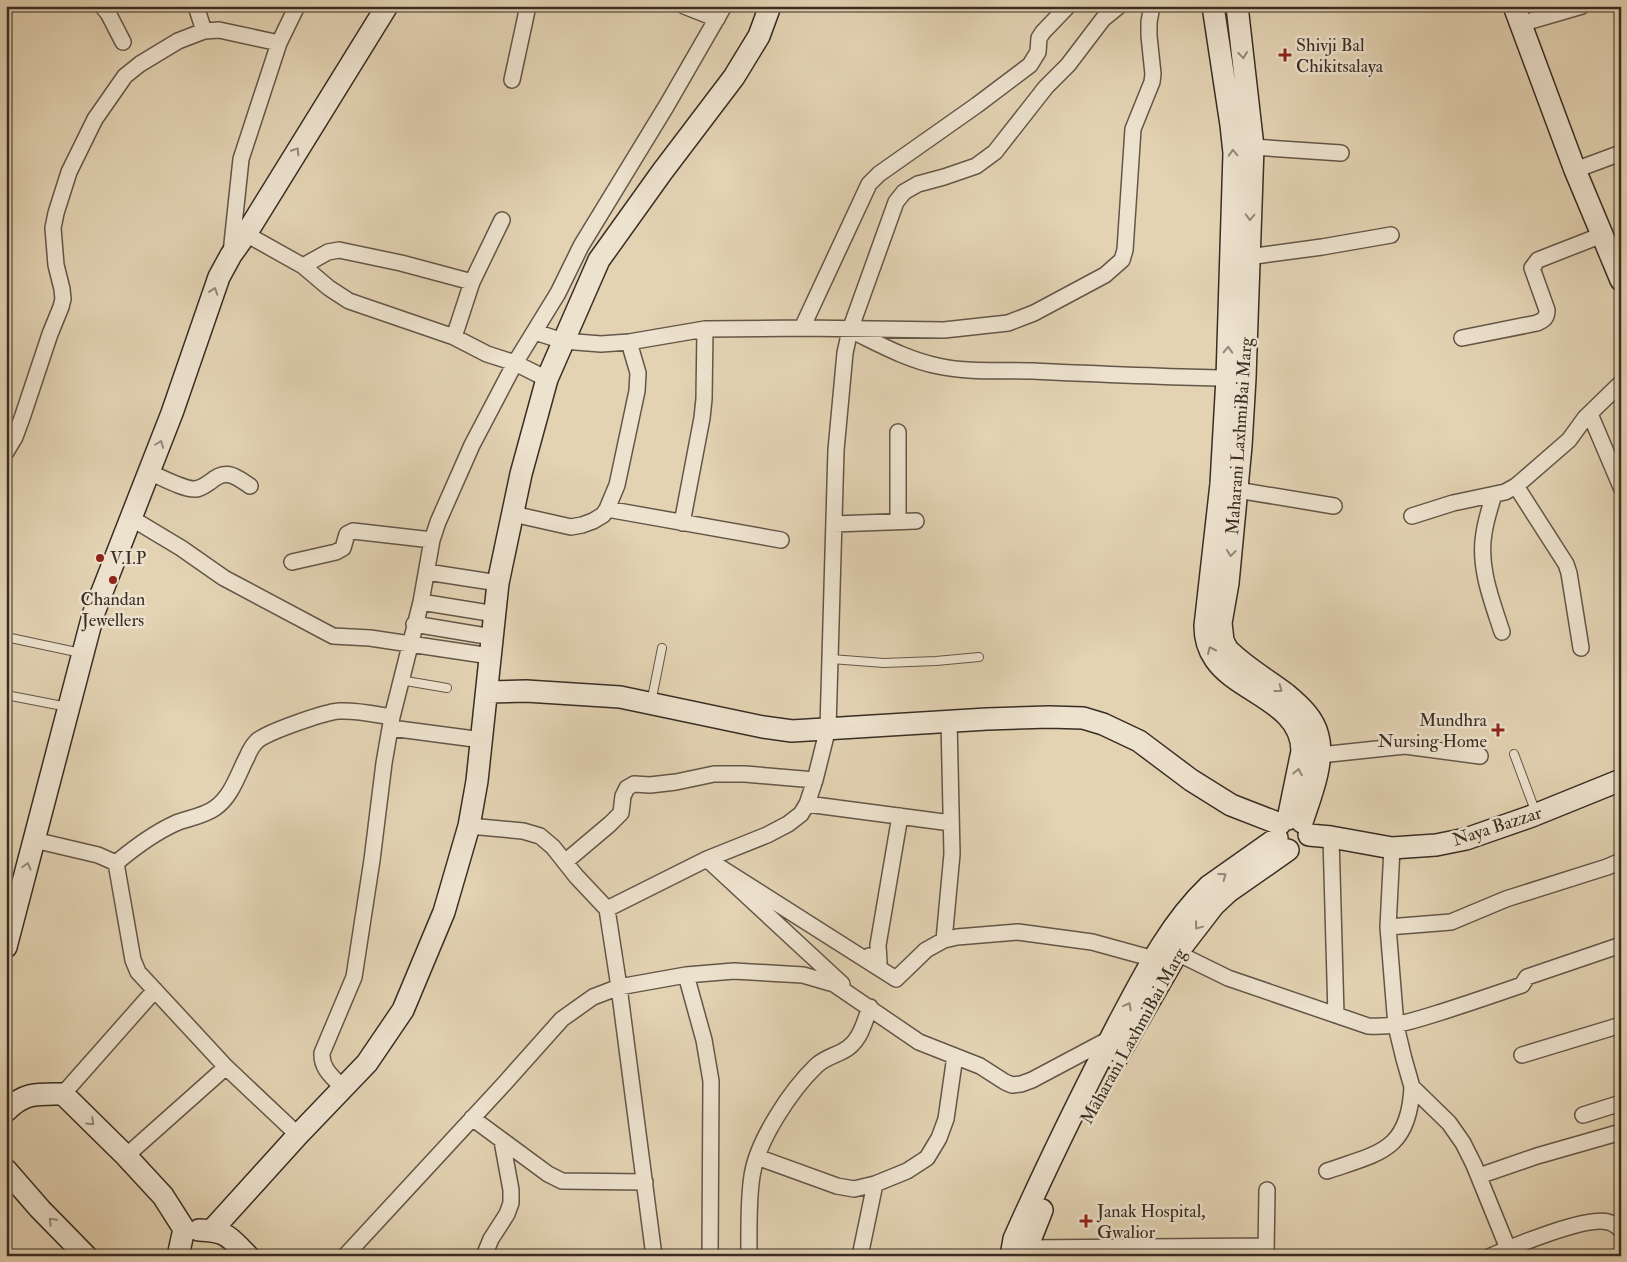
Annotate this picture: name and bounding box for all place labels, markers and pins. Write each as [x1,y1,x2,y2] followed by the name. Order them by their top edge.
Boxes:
[1296,34,1384,78] place label: Shivji Bal Chikitsalaya
[1278,48,1292,62] marker: Shivji Bal Chikitsalaya
[110,547,147,570] place label: V.I.P
[94,552,106,564] marker: V.I.P
[107,574,119,586] marker: Chandan Jewellers
[81,588,145,632] place label: Chandan Jewellers
[1378,709,1488,753] place label: Mundhra Nursing Home
[1491,723,1505,737] marker: Mundhra Nursing Home
[1096,1200,1206,1244] place label: Janak Hospital, Gwalior
[1079,1214,1093,1228] marker: Janak Hospital, Gwalior

